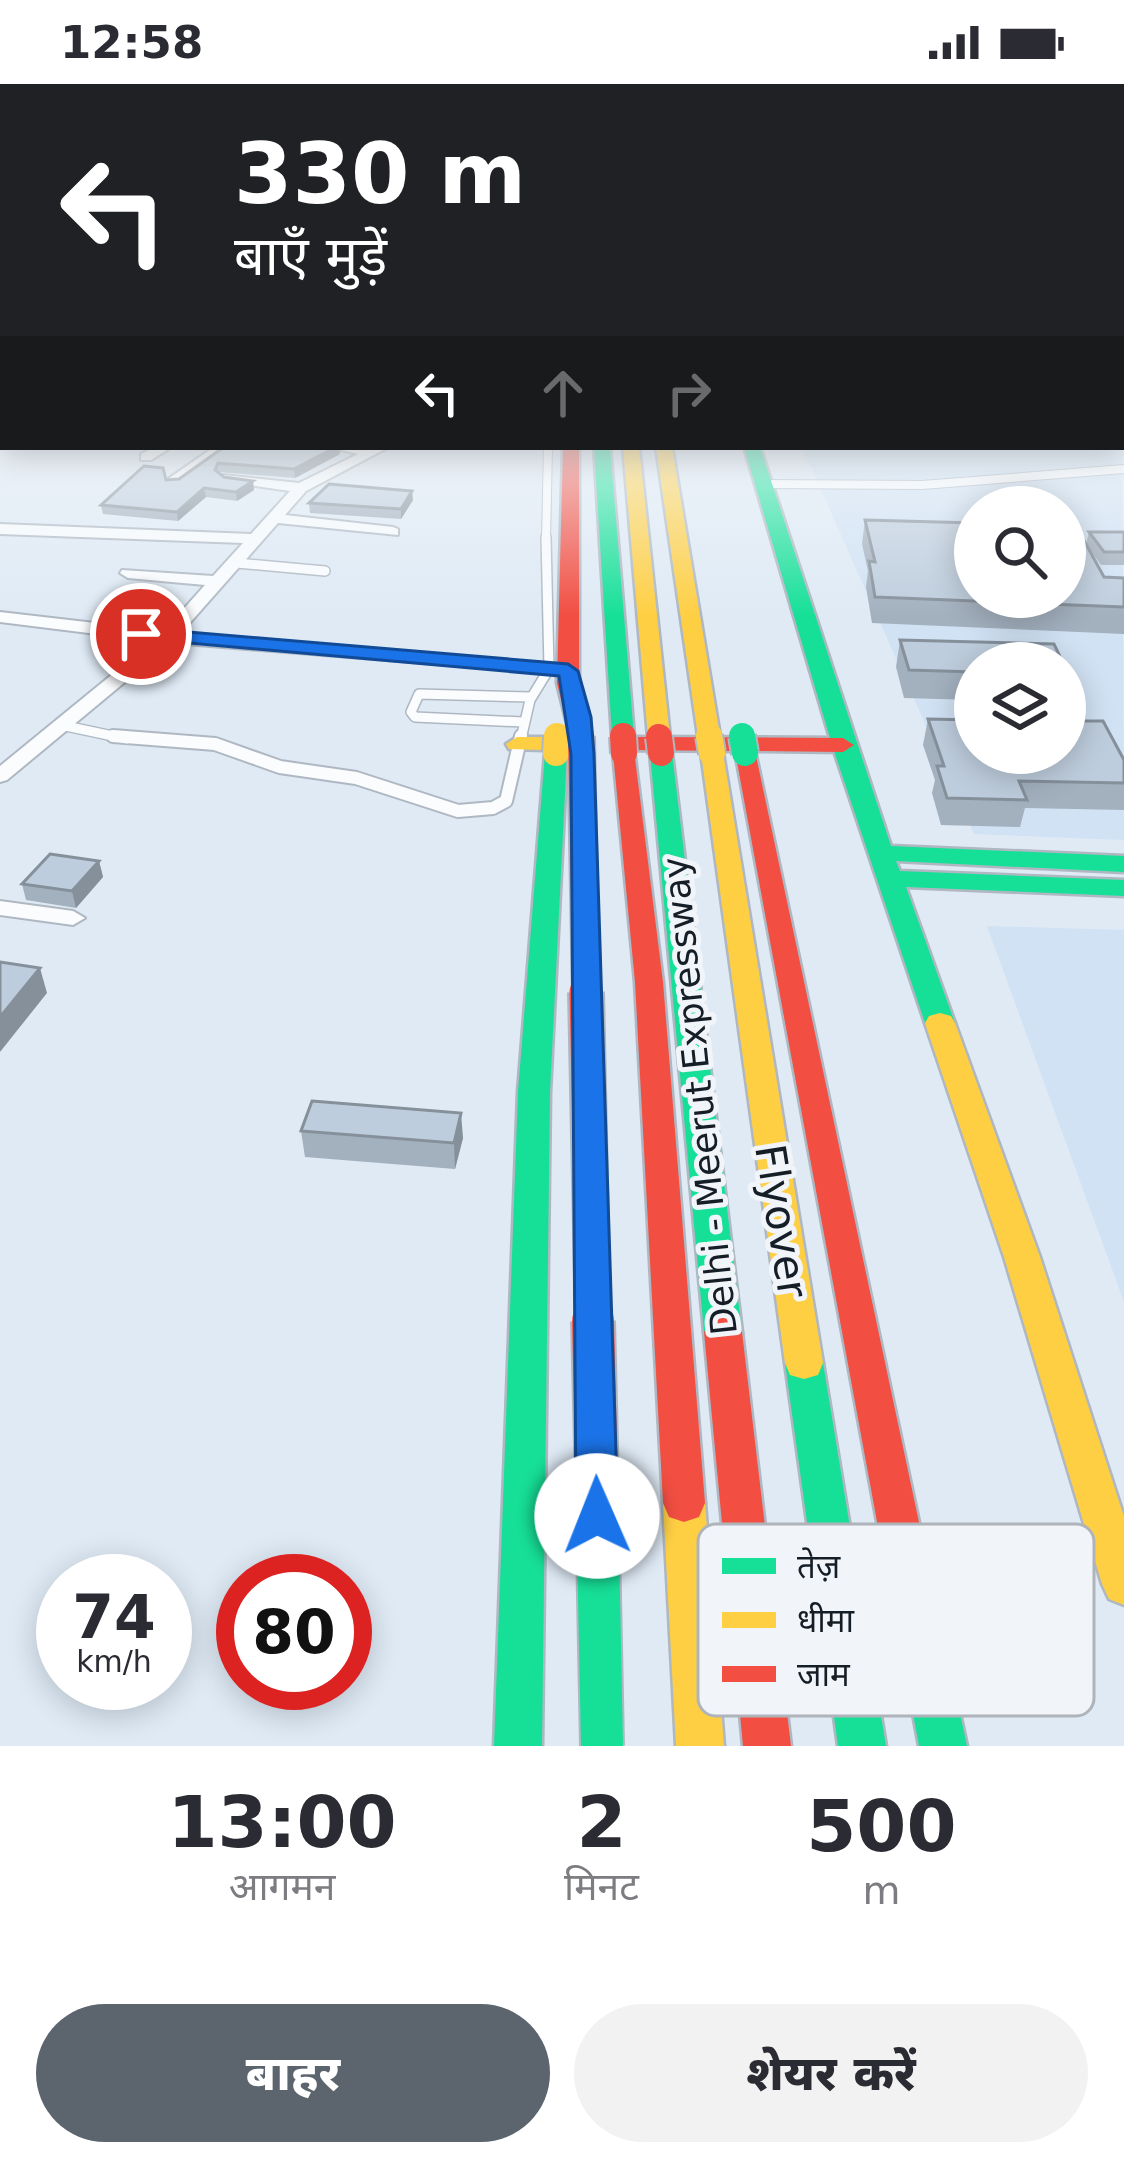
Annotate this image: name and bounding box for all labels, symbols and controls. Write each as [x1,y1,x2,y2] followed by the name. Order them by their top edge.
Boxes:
[60,16,203,69] text: 12:58
[234,125,526,223] text: 330 m
[36,132,192,288] icon: left
[234,225,387,288] text: बाएँ मुड़ें
[404,360,470,426] icon: left
[530,360,596,426] icon: ahead
[656,360,722,426] icon: right
[954,486,1086,774] map controls
[954,486,1086,618] button: search
[90,583,192,685] pin
[108,601,174,667] icon: arrive
[954,642,1086,774] button: layers
[654,855,745,1337] street label: Delhi - Meerut Expressway
[745,1141,818,1302] street label: Flyover
[534,1453,660,1579] position arrow
[698,1524,1094,1716] legend
[797,1547,841,1586] text: तेज़
[216,1554,372,1710] speed limit sign: 80
[72,1582,156,1652] text: 74
[797,1601,856,1640] text: धीमा
[76,1644,152,1679] text: km/h
[797,1655,851,1694] text: जाम
[167,1780,397,1864] text: 13:00
[576,1780,626,1864] text: 2
[806,1784,957,1868] text: 500
[229,1864,335,1909] text: आगमन
[564,1864,639,1909] text: मिनट
[862,1868,900,1913] text: m
[36,2004,550,2142] button: बाहर
[574,2004,1088,2142] button: शेयर करें

